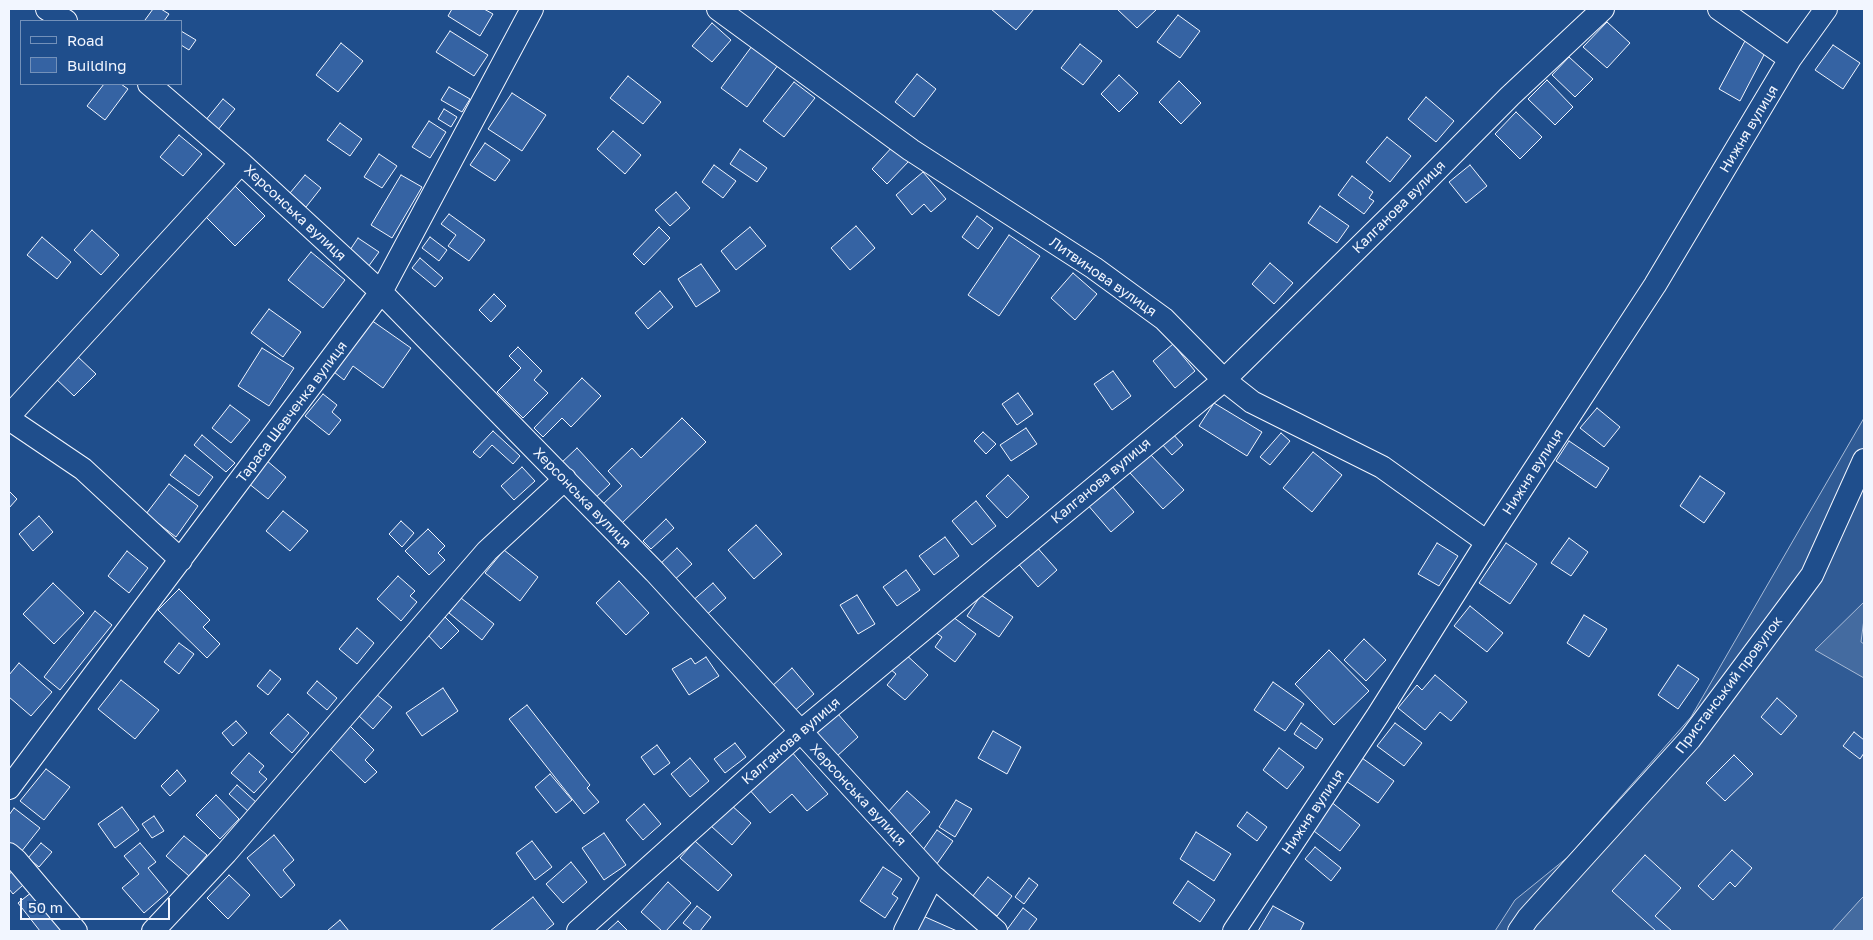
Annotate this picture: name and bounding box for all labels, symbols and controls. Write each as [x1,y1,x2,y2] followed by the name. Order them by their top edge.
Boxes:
[20,20,182,85] legend
[67,31,104,49] text: Road
[67,56,127,74] text: Building
[1716,82,1782,176] street label: Нижня вулиця
[1349,157,1449,257] street label: Калганова вулиця
[241,161,349,265] street label: Херсонська вулиця
[1046,234,1160,320] street label: Литвинова вулиця
[233,338,351,486] street label: Тараса Шевченка вулиця
[1499,426,1567,518] street label: Нижня вулиця
[1048,434,1154,528] street label: Калганова вулиця
[530,444,634,552] street label: Херсонська вулиця
[1672,613,1786,757] street label: Пристанський провулок
[738,694,844,788] street label: Калганова вулиця
[806,741,910,849] street label: Херсонська вулиця
[1278,766,1348,858] street label: Нижня вулиця
[22,888,172,920] scale bar
[28,898,63,916] text: 50 m

